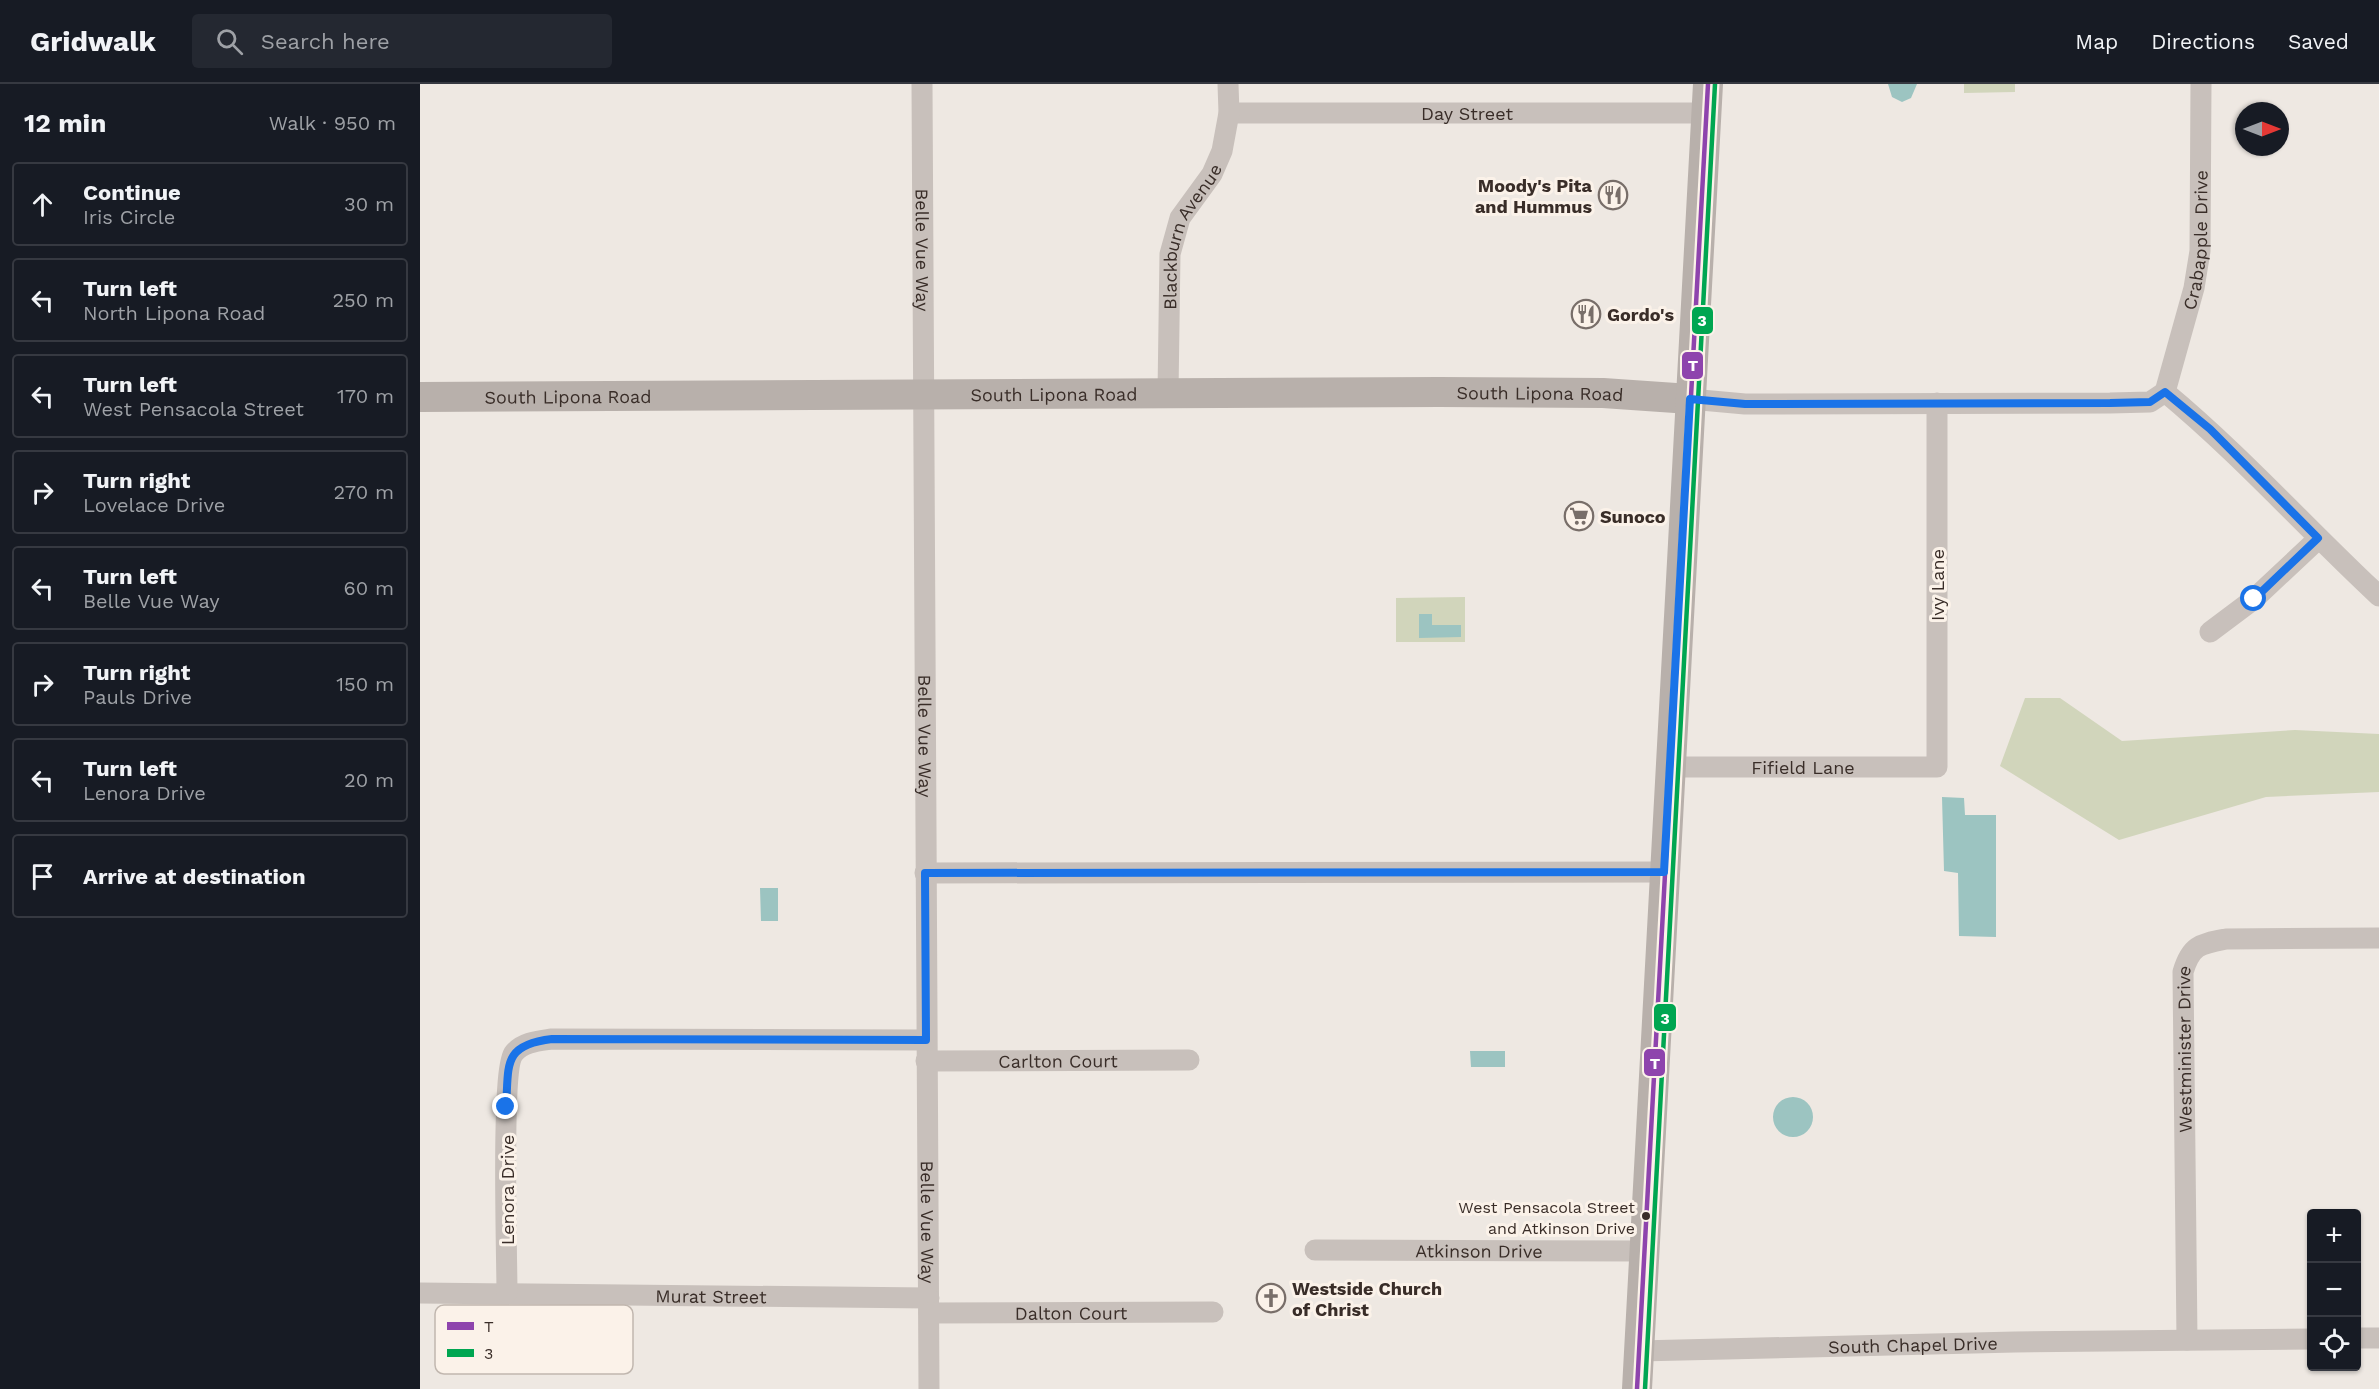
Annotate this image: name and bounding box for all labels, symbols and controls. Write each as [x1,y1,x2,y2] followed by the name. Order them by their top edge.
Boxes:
[192,14,612,68] search box
[30,25,156,58] text: Gridwalk
[213,25,246,58] icon: search
[261,29,390,54] text: Search here
[2075,29,2118,54] text: Map
[2151,29,2255,54] text: Directions
[2288,29,2349,54] text: Saved
[2235,102,2289,156] north arrow
[1421,103,1513,124] street label: Day Street
[24,108,106,138] text: 12 min
[269,111,396,135] text: Walk · 950 m
[1159,161,1226,310] street label: Blackburn Avenue
[2178,170,2211,312] street label: Crabapple Drive
[1475,175,1593,217] place label: Moody's Pita and Hummus
[1597,179,1629,211] restaurant icon: Moody's Pita and Hummus
[83,180,181,205] text: Continue
[26,188,59,221] icon: ahead
[912,188,934,312] street label: Belle Vue Way
[344,192,394,216] text: 30 m
[83,205,175,229] text: Iris Circle
[83,276,177,301] text: Turn left
[26,284,59,317] icon: left
[332,288,394,312] text: 250 m
[1570,298,1602,330] restaurant icon: Gordo's
[83,301,265,325] text: North Lipona Road
[1607,304,1674,325] place label: Gordo's
[1691,306,1714,335] line badge: 3
[1697,311,1707,330] text: 3
[1681,351,1704,380] line badge: T
[1688,356,1699,375] text: T
[83,372,177,397] text: Turn left
[26,380,59,413] icon: left
[1456,382,1624,405] street label: South Lipona Road
[970,383,1138,405] street label: South Lipona Road
[337,384,394,408] text: 170 m
[484,385,652,407] street label: South Lipona Road
[83,397,304,421] text: West Pensacola Street
[83,468,190,493] text: Turn right
[26,476,59,509] icon: right
[334,480,394,504] text: 270 m
[83,493,225,517] text: Lovelace Drive
[1563,500,1595,532] supermarket icon: Sunoco
[1600,506,1666,527] place label: Sunoco
[1927,549,1948,621] street label: Ivy Lane
[83,564,177,589] text: Turn left
[26,572,59,605] icon: left
[344,576,394,600] text: 60 m
[2240,585,2266,611] route start
[83,589,220,613] text: Belle Vue Way
[83,660,190,685] text: Turn right
[26,668,59,701] icon: right
[336,672,394,696] text: 150 m
[915,674,936,798] street label: Belle Vue Way
[83,685,192,709] text: Pauls Drive
[83,756,177,781] text: Turn left
[1751,757,1855,778] street label: Fifield Lane
[26,764,59,797] icon: left
[344,768,394,792] text: 20 m
[83,781,206,805] text: Lenora Drive
[26,860,59,893] icon: arrive
[83,864,306,889] text: Arrive at destination
[2172,962,2195,1133] street label: Westminister Drive
[1653,1003,1677,1032] line badge: 3
[1660,1009,1670,1028] text: 3
[1643,1048,1666,1077] line badge: T
[998,1050,1118,1071] street label: Carlton Court
[1650,1054,1661,1073] text: T
[492,1093,518,1119] route end
[497,1135,518,1245] street label: Lenora Drive
[917,1160,939,1284] street label: Belle Vue Way
[1458,1198,1635,1238] place label: West Pensacola Street and Atkinson Drive
[2307,1209,2361,1371] map controls
[2307,1209,2361,1263] button: +
[1640,1210,1652,1222] marker: West Pensacola Street and Atkinson Drive
[1415,1240,1543,1261] street label: Atkinson Drive
[2307,1263,2361,1317] button: −
[1292,1278,1442,1320] place label: Westside Church of Christ
[1255,1282,1287,1314] church icon: Westside Church of Christ
[655,1285,767,1307] street label: Murat Street
[1015,1302,1128,1323] street label: Dalton Court
[435,1305,633,1374] legend
[484,1317,494,1336] text: T
[2307,1317,2361,1371] button: locate
[1828,1332,1998,1357] street label: South Chapel Drive
[484,1344,493,1363] text: 3

